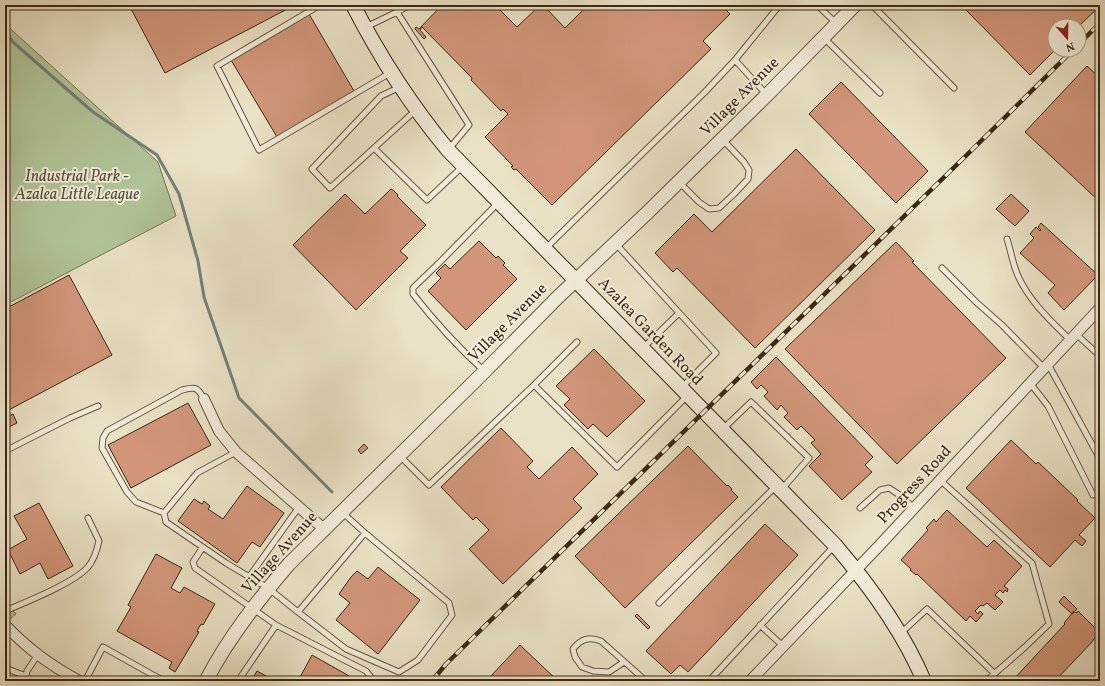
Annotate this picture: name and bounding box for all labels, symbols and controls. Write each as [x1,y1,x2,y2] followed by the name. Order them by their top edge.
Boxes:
[1047,18,1087,58] north arrow
[1064,38,1076,54] text: N
[696,53,784,141] street label: Village Avenue
[14,166,139,206] park label: Industrial Park - Azalea Little League
[593,273,707,391] street label: Azalea Garden Road
[464,279,552,367] street label: Village Avenue
[873,441,957,529] street label: Progress Road
[237,507,323,599] street label: Village Avenue

